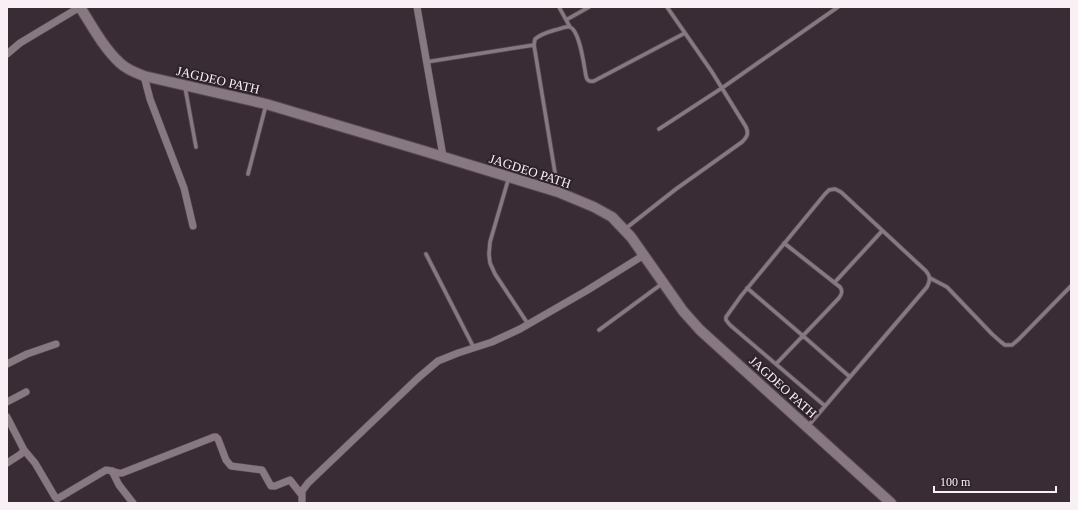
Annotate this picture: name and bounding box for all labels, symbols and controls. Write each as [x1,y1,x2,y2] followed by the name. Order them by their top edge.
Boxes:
[175,63,261,97] street label: JAGDEO PATH
[487,151,573,191] street label: JAGDEO PATH
[746,353,820,421] street label: JAGDEO PATH
[934,468,1056,494] scale bar
[940,475,971,489] text: 100 m

